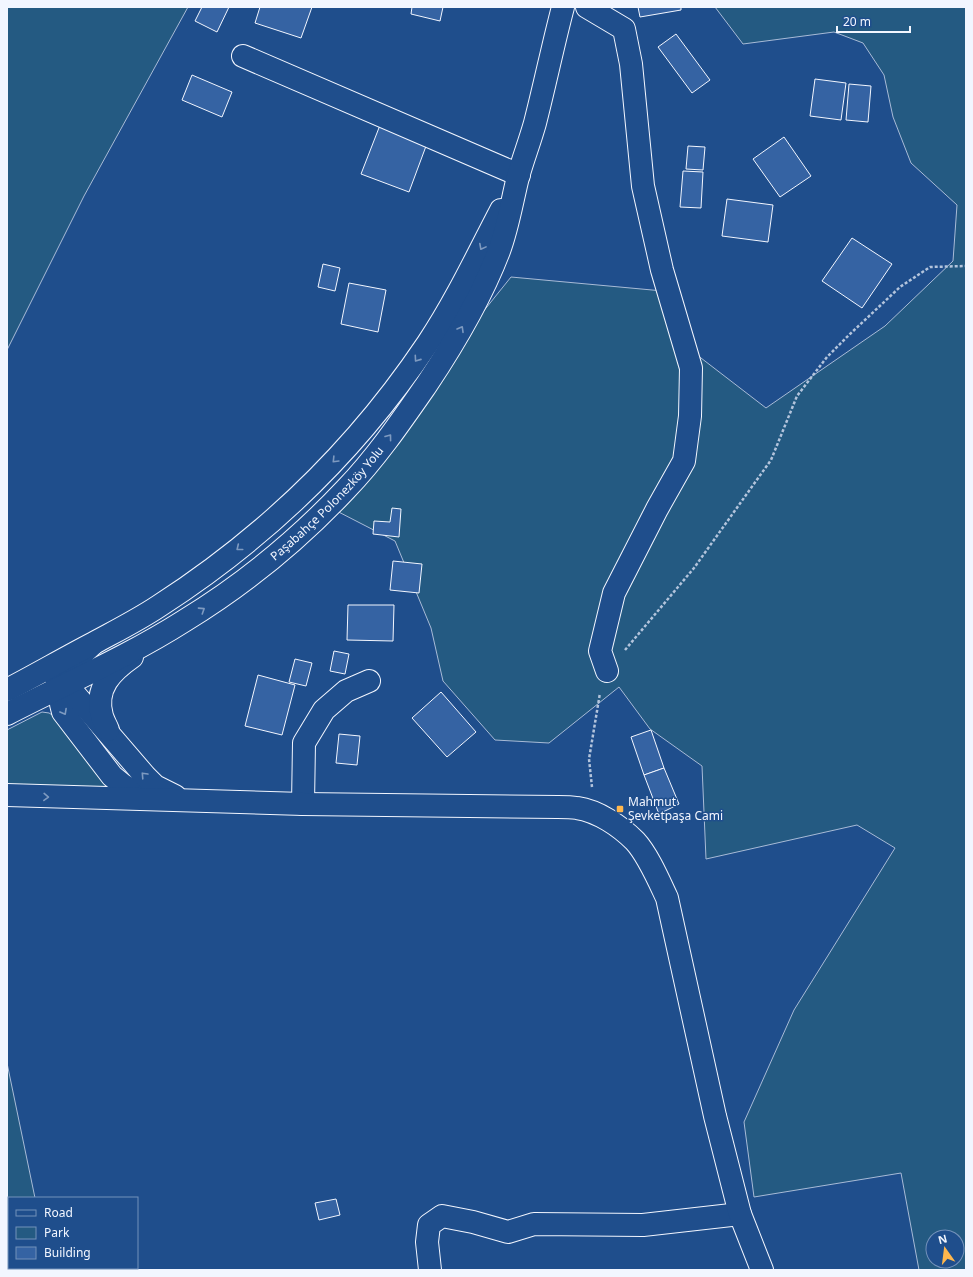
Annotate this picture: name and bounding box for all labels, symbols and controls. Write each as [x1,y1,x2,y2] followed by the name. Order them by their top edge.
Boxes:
[837,8,910,34] scale bar
[843,13,871,30] text: 20 m
[479,243,486,250] one-way arrow
[457,326,464,333] one-way arrow
[414,355,421,362] one-way arrow
[384,434,391,441] one-way arrow
[266,443,387,564] street label: Paşabahçe Polonezköy Yolu
[332,455,340,463] one-way arrow
[236,543,244,550] one-way arrow
[198,607,205,615] one-way arrow
[60,708,67,715] one-way arrow
[142,772,149,780] one-way arrow
[43,792,49,801] one-way arrow
[628,793,723,824] place label: Mahmut Şevketpaşa Cami
[615,804,625,814] marker: Mahmut Şevketpaşa Cami
[8,1197,138,1269] legend
[44,1204,73,1221] text: Road
[44,1224,70,1241] text: Park
[925,1229,965,1269] north arrow
[936,1230,949,1247] text: N
[44,1244,91,1261] text: Building

